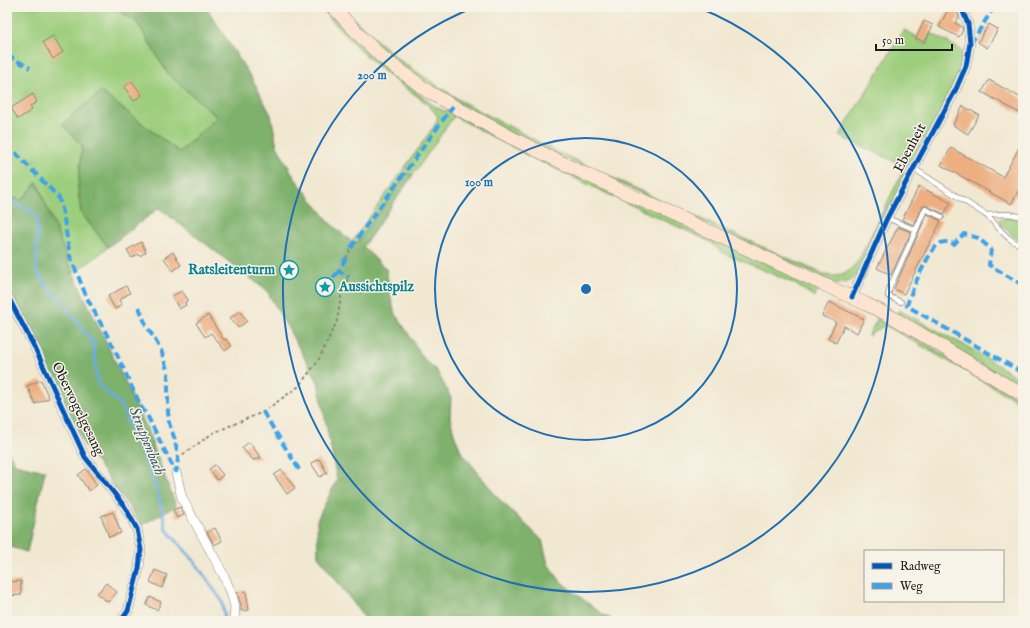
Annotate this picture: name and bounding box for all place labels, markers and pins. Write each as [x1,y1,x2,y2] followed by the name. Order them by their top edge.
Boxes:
[278,259,300,281] place icon: Ratsleitenturm
[188,261,275,279] place label: Ratsleitenturm
[314,276,336,298] place icon: Aussichtspilz
[338,278,415,296] place label: Aussichtspilz
[579,282,593,296] centre of rings

